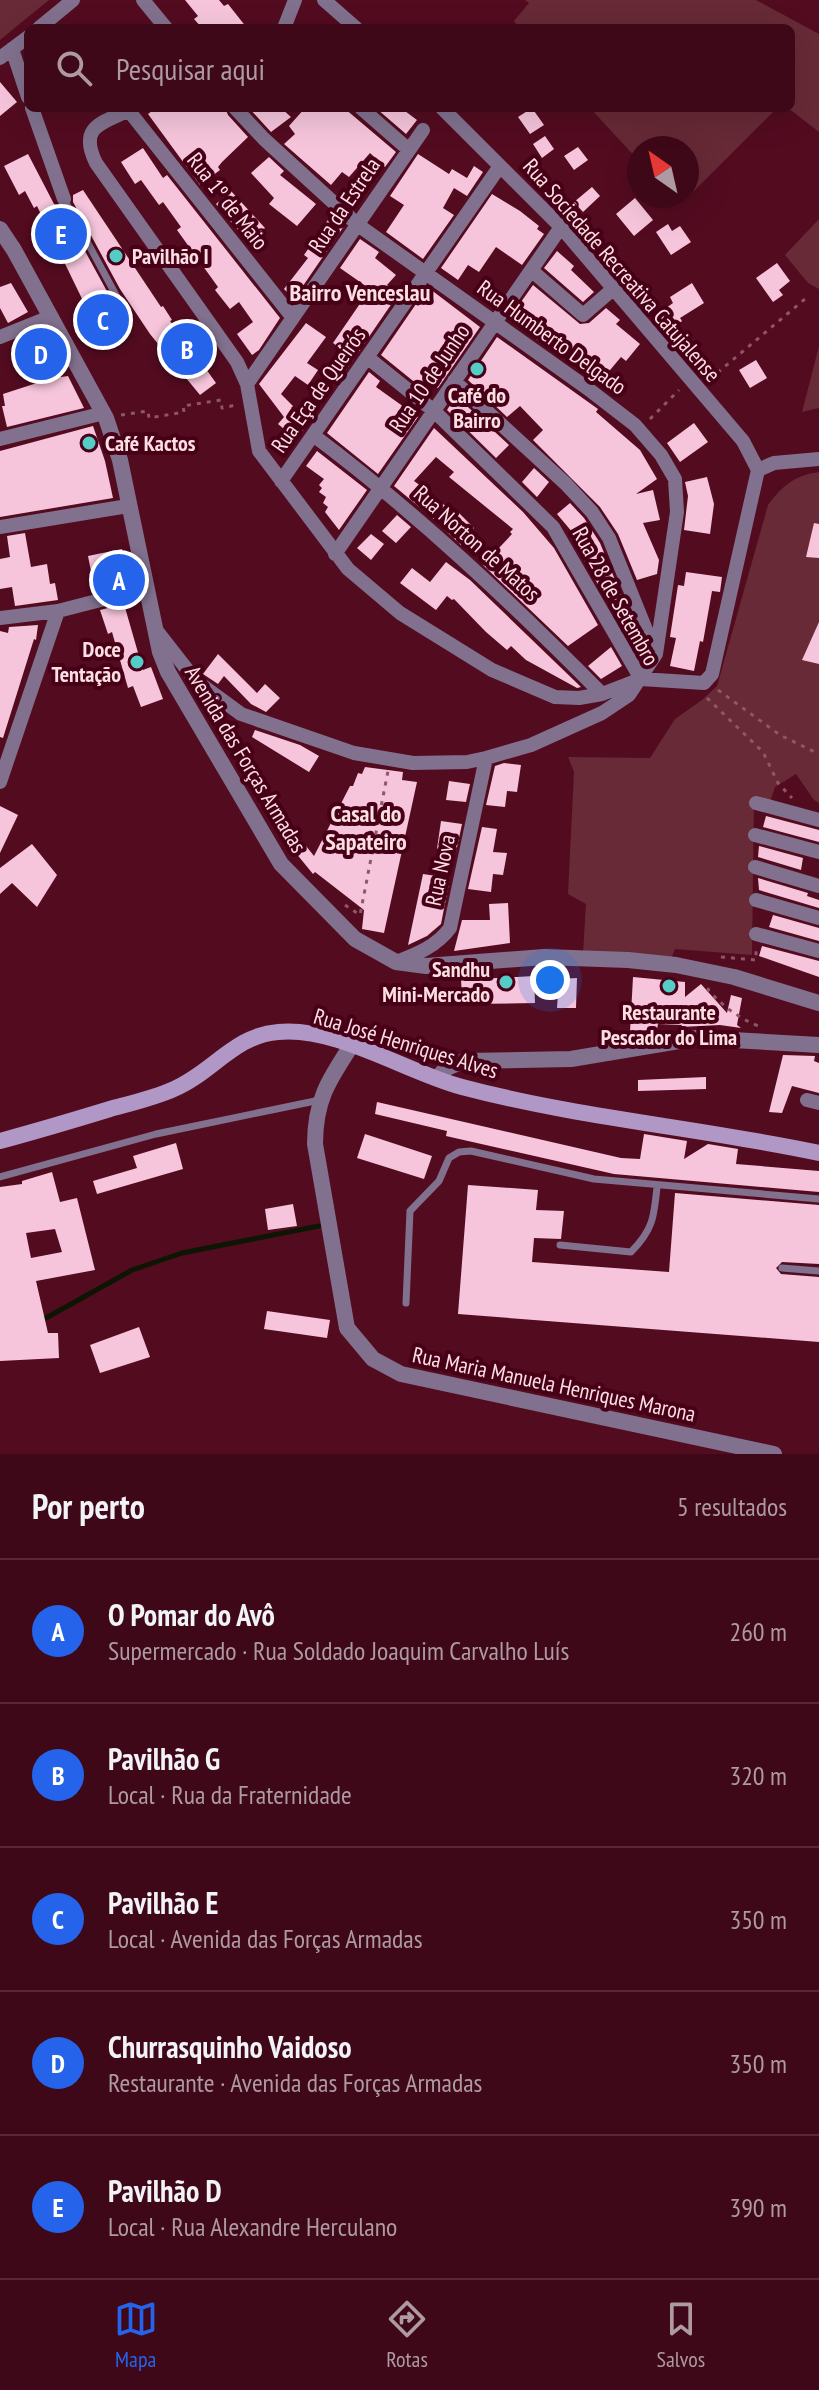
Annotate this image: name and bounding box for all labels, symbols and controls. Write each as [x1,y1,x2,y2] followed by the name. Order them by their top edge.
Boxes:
[24,24,795,112] search box
[52,46,96,90] icon: search
[116,49,265,88] text: Pesquisar aqui
[627,136,699,208] north arrow
[181,147,275,255] street label: Rua 1º de Maio
[302,152,386,258] street label: Rua da Estrela
[517,152,727,388] street label: Rua Sociedade Recreativa Catujalense
[35,204,87,264] pin: E
[132,242,209,270] place label: Pavilhão I
[107,247,125,265] marker: Pavilhão I
[472,273,632,401] street label: Rua Humberto Delgado
[290,277,430,308] district label: Bairro Venceslau
[77,290,129,350] pin: C
[382,318,476,438] street label: Rua 10 de Junho
[161,319,213,379] pin: B
[265,322,371,458] street label: Rua Eça de Queirós
[15,324,67,384] pin: D
[468,360,486,378] marker: Café do Bairro
[448,381,506,434] place label: Café do Bairro
[105,429,196,457] place label: Café Kactos
[80,434,98,452] marker: Café Kactos
[408,479,546,607] street label: Rua Norton de Matos
[566,522,666,670] street label: Rua 28 de Setembro
[93,550,145,610] pin: A
[52,635,121,688] place label: Doce Tentação
[128,653,146,671] marker: Doce Tentação
[179,660,313,858] street label: Avenida das Forças Armadas
[325,798,407,857] district label: Casal do Sapateiro
[419,832,461,908] street label: Rua Nova
[382,955,490,1008] place label: Sandhu Mini-Mercado
[530,960,570,1000] your location
[497,973,515,991] marker: Sandhu Mini-Mercado
[660,977,678,995] marker: Restaurante Pescador do Lima
[601,998,737,1051] place label: Restaurante Pescador do Lima
[311,1002,501,1084] street label: Rua José Henriques Alves
[410,1340,698,1428] street label: Rua Maria Manuela Henriques Marona
[32,1484,145,1528] text: Por perto
[677,1490,787,1523] text: 5 resultados
[108,1595,275,1634] text: O Pomar do Avô
[51,1615,65,1648] text: A
[729,1615,787,1648] text: 260 m
[108,1634,569,1667] text: Supermercado · Rua Soldado Joaquim Carvalho Luís
[108,1739,220,1778] text: Pavilhão G
[52,1759,64,1792] text: B
[729,1759,787,1792] text: 320 m
[108,1778,352,1811] text: Local · Rua da Fraternidade
[108,1883,218,1922] text: Pavilhão E
[52,1903,64,1936] text: C
[729,1903,787,1936] text: 350 m
[108,1922,423,1955] text: Local · Avenida das Forças Armadas
[108,2027,351,2066] text: Churrasquinho Vaidoso
[51,2047,65,2080] text: D
[729,2047,787,2080] text: 350 m
[108,2066,482,2099] text: Restaurante · Avenida das Forças Armadas
[108,2171,221,2210] text: Pavilhão D
[52,2191,64,2224] text: E
[729,2191,787,2224] text: 390 m
[108,2210,397,2243] text: Local · Rua Alexandre Herculano
[114,2297,158,2373] tab: Mapa
[385,2297,429,2373] tab: Rotas
[656,2297,705,2373] tab: Salvos

